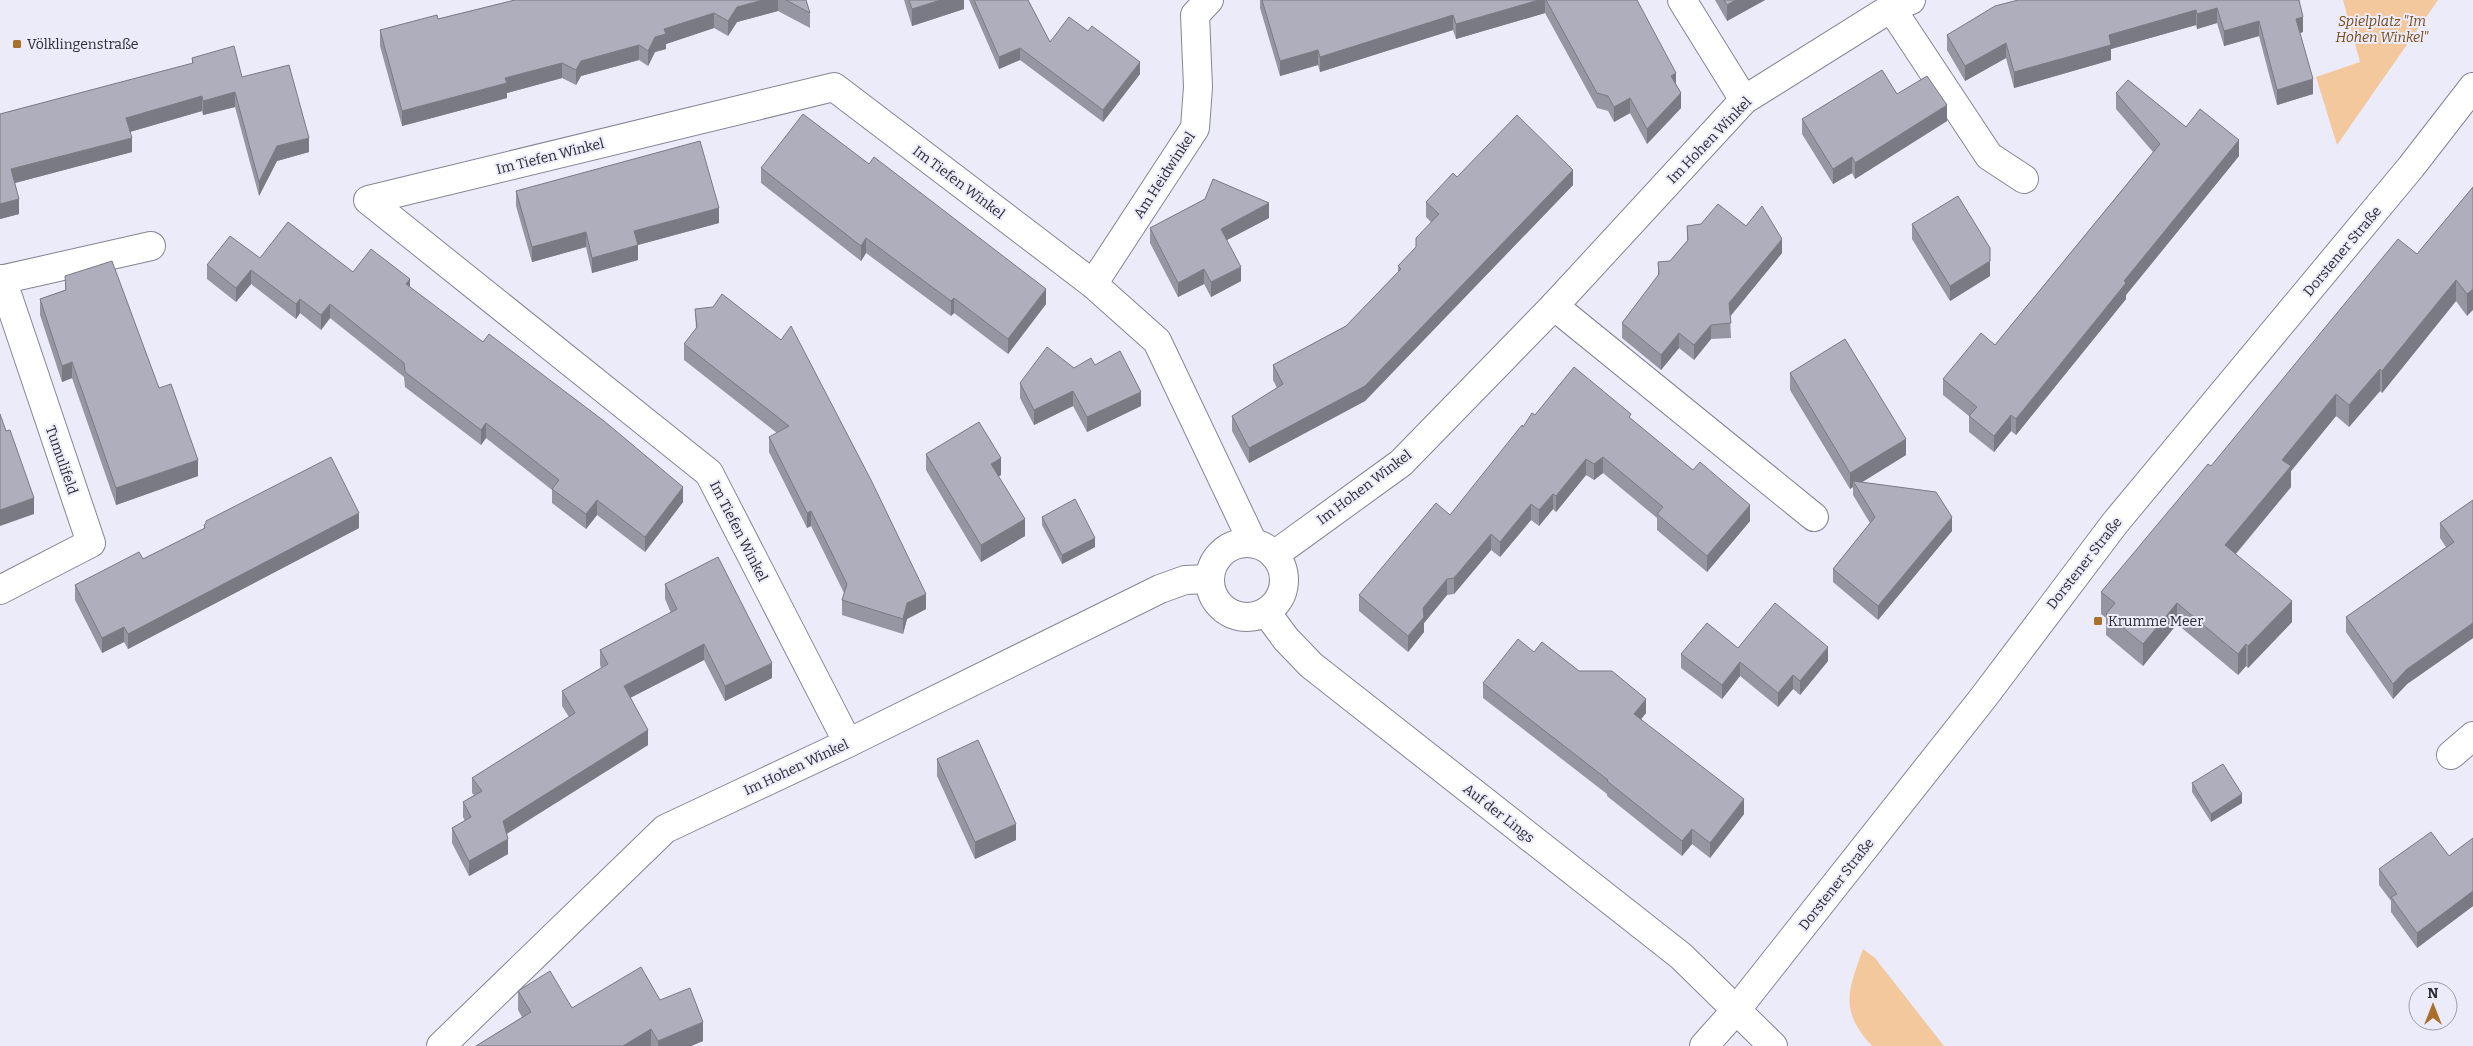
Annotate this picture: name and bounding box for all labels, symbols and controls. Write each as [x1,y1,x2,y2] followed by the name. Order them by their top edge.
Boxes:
[2335,13,2429,46] park label: Spielplatz "Im Hohen Winkel"
[27,36,138,53] place label: Völklingenstraße
[11,38,23,50] marker: Völklingenstraße
[1664,93,1755,187] street label: Im Hohen Winkel
[1130,129,1199,222] street label: Am Heidwinkel
[494,135,606,178] street label: Im Tiefen Winkel
[909,142,1008,223] street label: Im Tiefen Winkel
[2300,203,2385,300] street label: Dorstener Straße
[42,424,81,497] street label: Tumulifeld
[1314,446,1415,528] street label: Im Hohen Winkel
[706,478,771,584] street label: Im Tiefen Winkel
[2043,514,2126,613] street label: Dorstener Straße
[2108,613,2203,630] place label: Krumme Meer
[2092,615,2104,627] marker: Krumme Meer
[741,736,851,799] street label: Im Hohen Winkel
[1460,780,1538,846] street label: Auf der Lings
[1795,835,1878,934] street label: Dorstener Straße
[2408,981,2458,1031] north arrow
[2428,985,2439,1002] text: N

